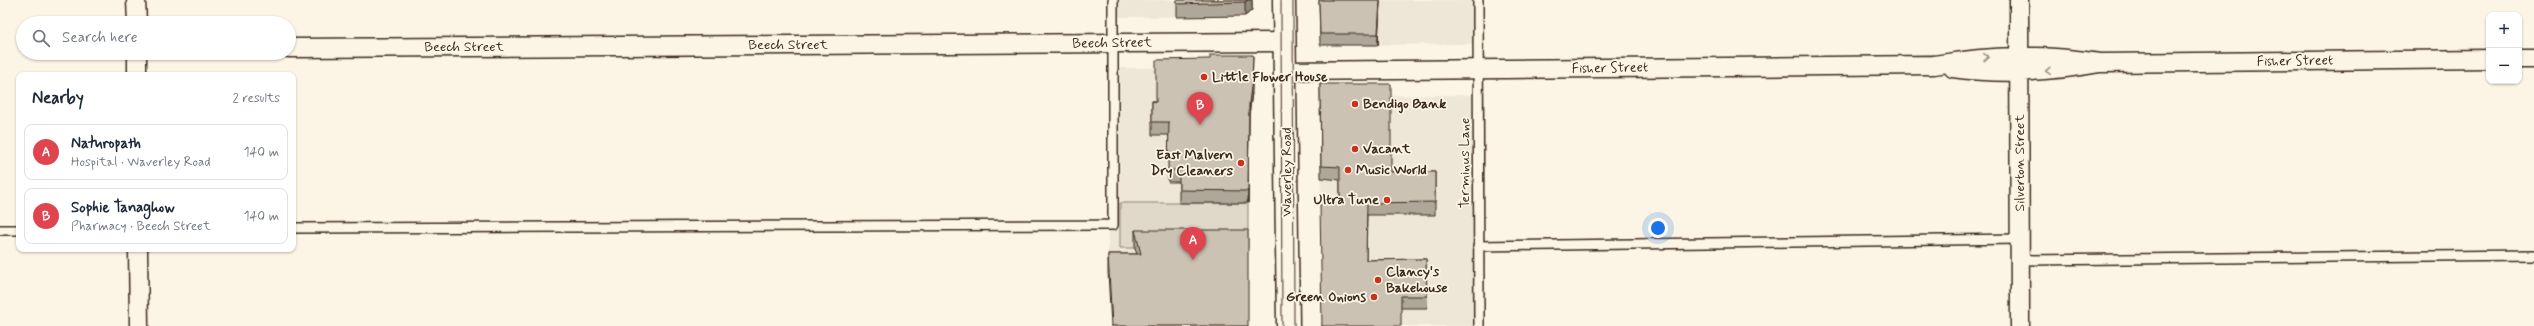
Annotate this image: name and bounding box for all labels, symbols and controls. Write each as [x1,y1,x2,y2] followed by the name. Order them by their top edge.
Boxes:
[2486,12,2522,84] map controls
[2486,12,2522,48] button: +
[16,16,296,60] search box
[30,27,52,49] icon: search
[62,28,138,48] text: Search here
[1072,33,1153,53] street label: Beech Street
[748,36,829,54] street label: Beech Street
[424,38,505,56] street label: Beech Street
[2486,48,2522,84] button: −
[2257,51,2333,71] street label: Fisher Street
[1983,53,1989,62] one-way arrow
[1572,58,1648,78] street label: Fisher Street
[2045,67,2051,76] one-way arrow
[1212,68,1328,86] place label: Little Flower House
[1199,72,1209,82] marker: Little Flower House
[32,87,84,109] text: Nearby
[233,90,280,107] text: 2 results
[1187,92,1213,125] pin: B
[1363,95,1446,114] place label: Bendigo Bank
[1350,99,1360,109] marker: Bendigo Bank
[2011,114,2029,212] street label: Silverton Street
[1456,118,1474,208] street label: Terminus Lane
[1278,127,1296,217] street label: Waverley Road
[71,134,141,154] text: Naturopath
[1363,140,1411,158] place label: Vacant
[42,144,50,161] text: A
[244,144,279,161] text: 140 m
[1350,144,1360,154] marker: Vacant
[1151,146,1234,180] place label: East Malvern Dry Cleaners
[71,154,210,171] text: Hospital · Waverley Road
[1236,158,1246,168] marker: East Malvern Dry Cleaners
[1356,161,1427,179] place label: Music World
[1343,165,1353,175] marker: Music World
[1314,191,1379,209] place label: Ultra Tune
[1382,195,1392,205] marker: Ultra Tune
[71,198,175,218] text: Sophie Tanaghow
[42,208,50,225] text: B
[244,208,279,225] text: 140 m
[71,218,211,235] text: Pharmacy · Beech Street
[1648,218,1668,238] your location
[1180,227,1206,260] pin: A
[1386,263,1448,297] place label: Clancy's Bakehouse
[1373,275,1383,285] marker: Clancy's Bakehouse
[1286,288,1366,306] place label: Green Onions
[1369,292,1379,302] marker: Green Onions

